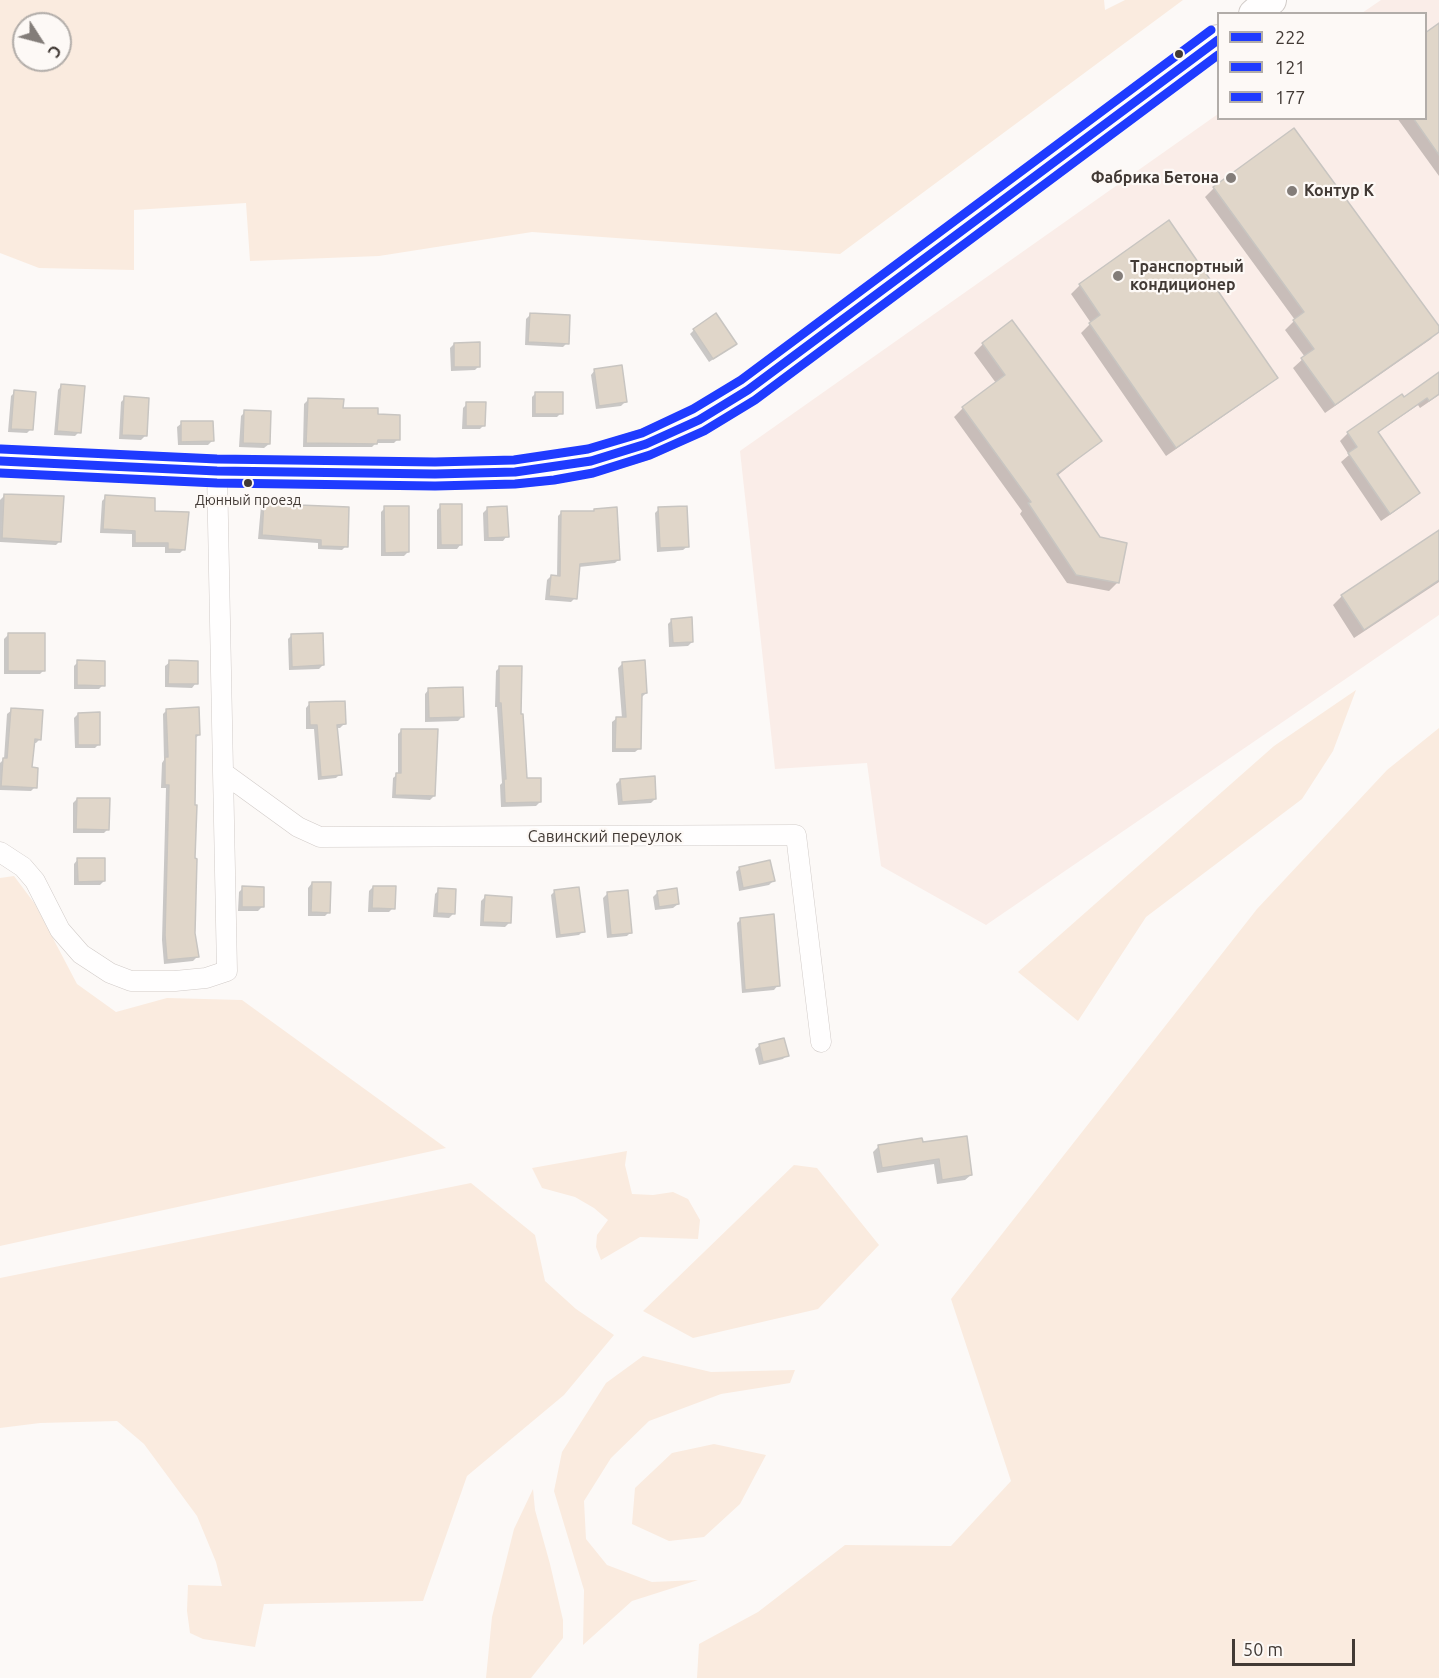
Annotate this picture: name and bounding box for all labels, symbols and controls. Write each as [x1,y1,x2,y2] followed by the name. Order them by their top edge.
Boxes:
[12,12,72,72] north arrow
[1217,12,1427,120] legend
[1275,27,1305,47] text: 222
[45,42,65,61] text: С
[1173,48,1185,60] unlabelled marker
[1275,57,1305,77] text: 121
[1275,87,1305,107] text: 177
[1091,168,1219,188] place label: Фабрика Бетона
[1224,171,1238,185] marker: Фабрика Бетона
[1304,181,1374,201] place label: Контур К
[1285,184,1299,198] marker: Контур К
[1130,257,1244,295] place label: Транспортный кондиционер
[1111,269,1125,283] marker: Транспортный кондиционер
[242,477,254,489] marker: Дюнный проезд
[195,492,301,508] place label: Дюнный проезд
[528,827,682,847] street label: Савинский переулок
[1235,1627,1358,1665] scale bar
[1243,1639,1283,1659] text: 50 m

